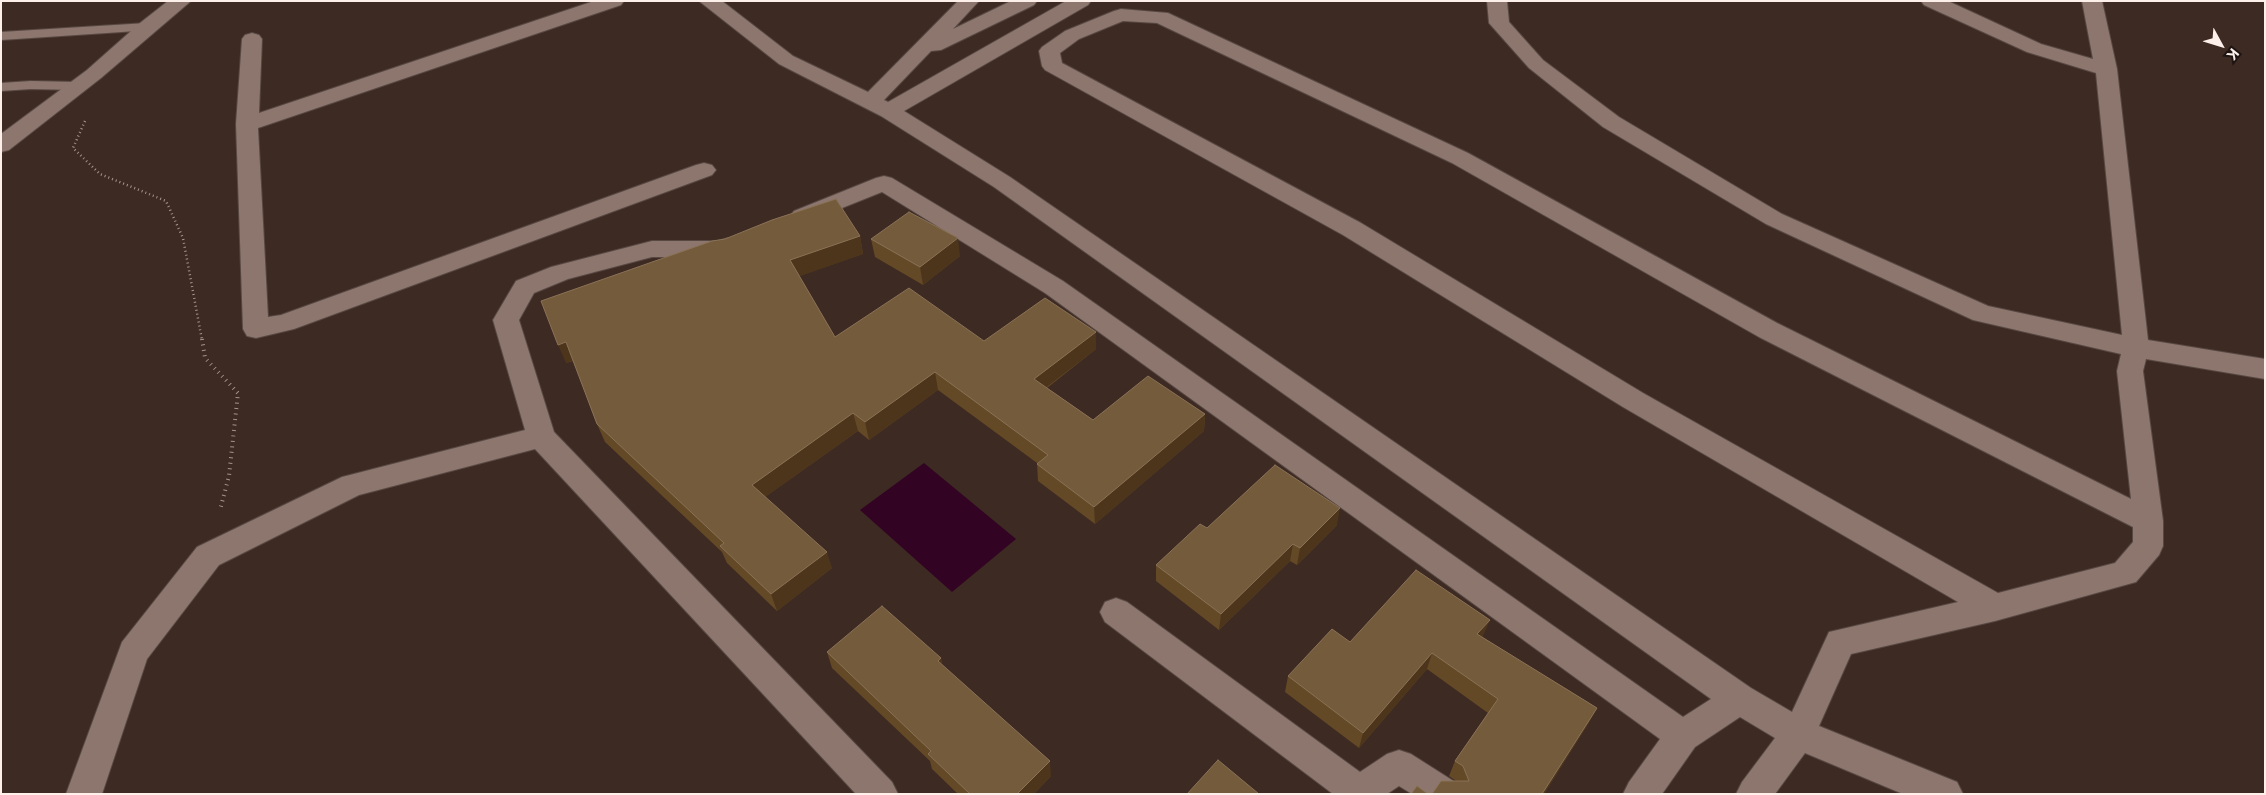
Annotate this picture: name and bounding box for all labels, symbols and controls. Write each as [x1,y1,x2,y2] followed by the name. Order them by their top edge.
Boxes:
[2196,20,2246,70] north arrow
[2223,45,2243,64] text: K

